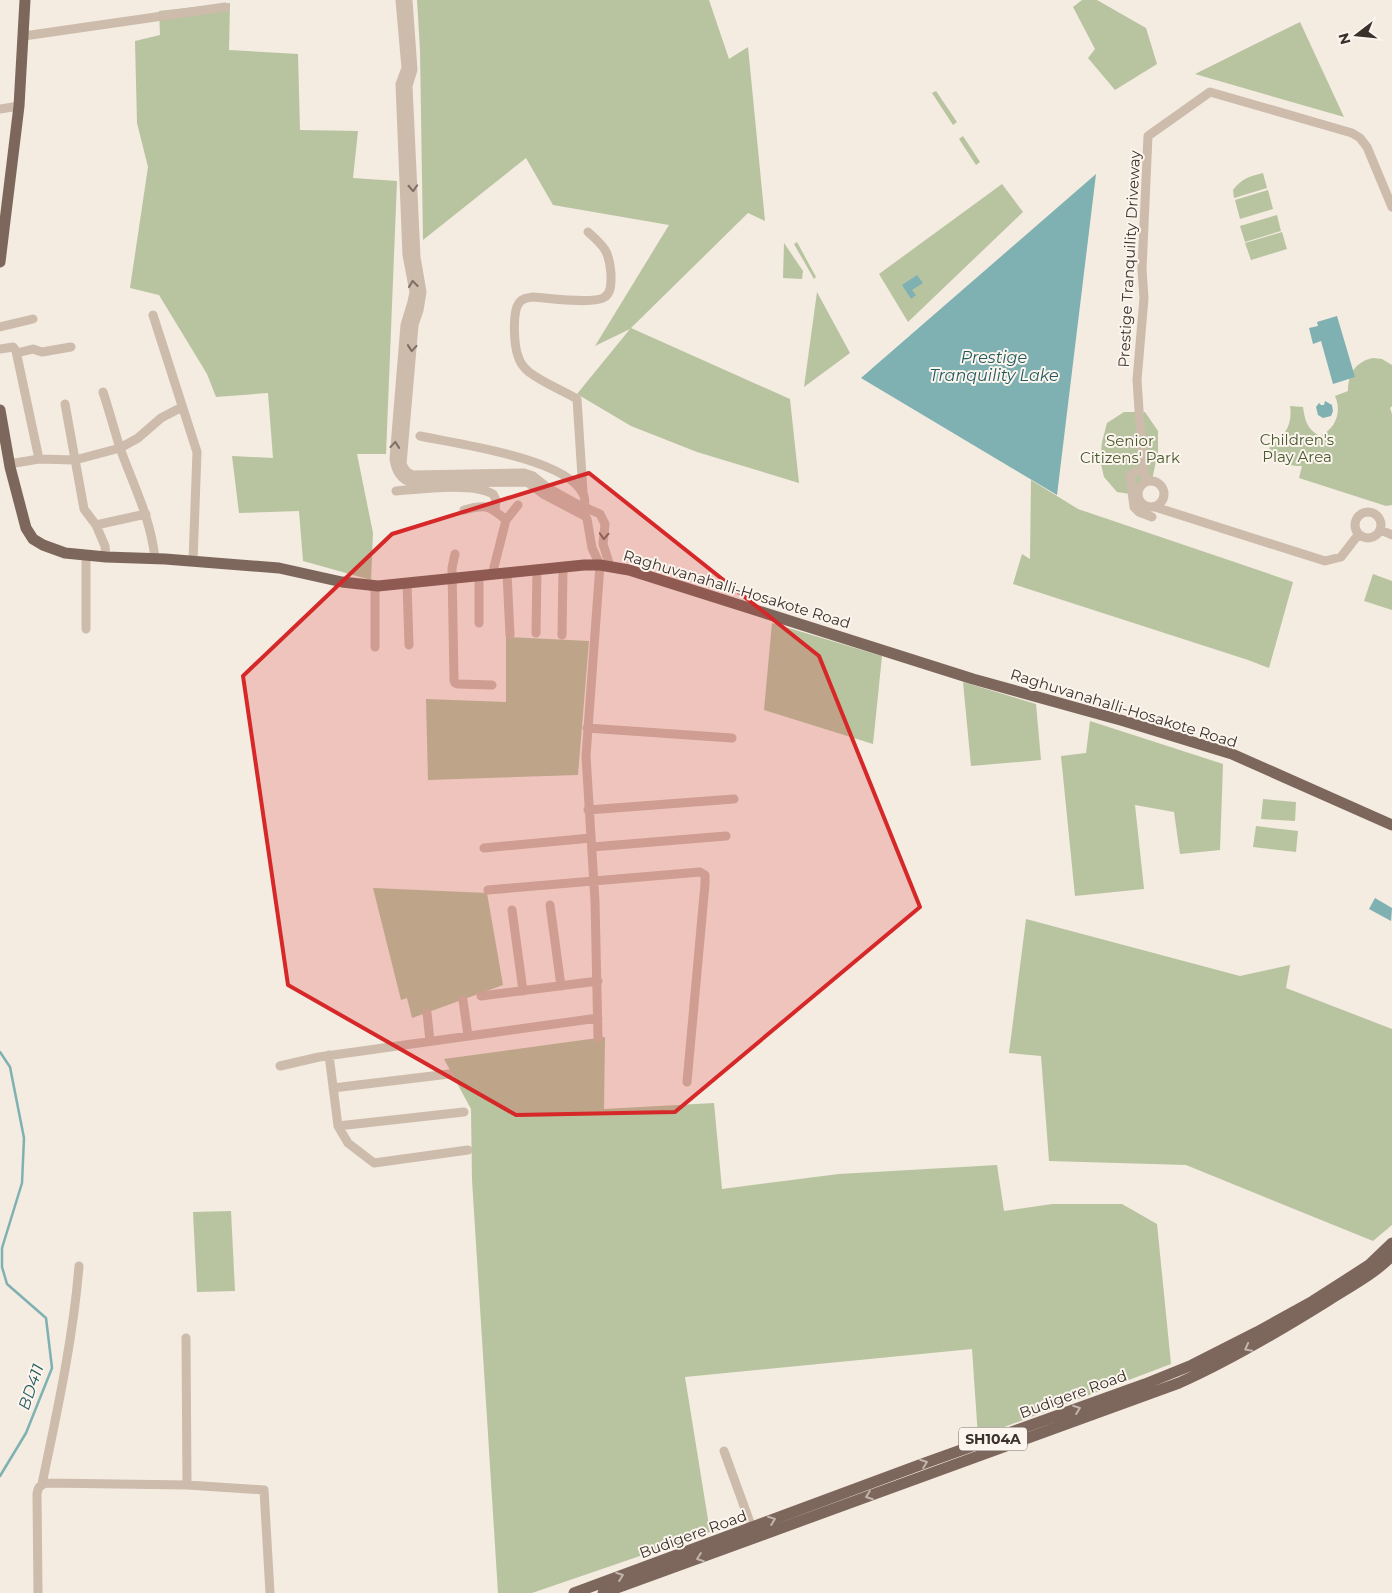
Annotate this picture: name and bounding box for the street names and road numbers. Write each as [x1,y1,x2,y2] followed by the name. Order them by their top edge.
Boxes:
[1114,149,1144,368] street label: Prestige Tranquility Driveway
[621,545,853,633] street label: Raghuvanahalli-Hosakote Road
[1008,664,1240,752] street label: Raghuvanahalli-Hosakote Road
[1017,1366,1129,1422] street label: Budigere Road
[959,1428,1027,1450] road number: SH104A
[637,1506,749,1562] street label: Budigere Road

